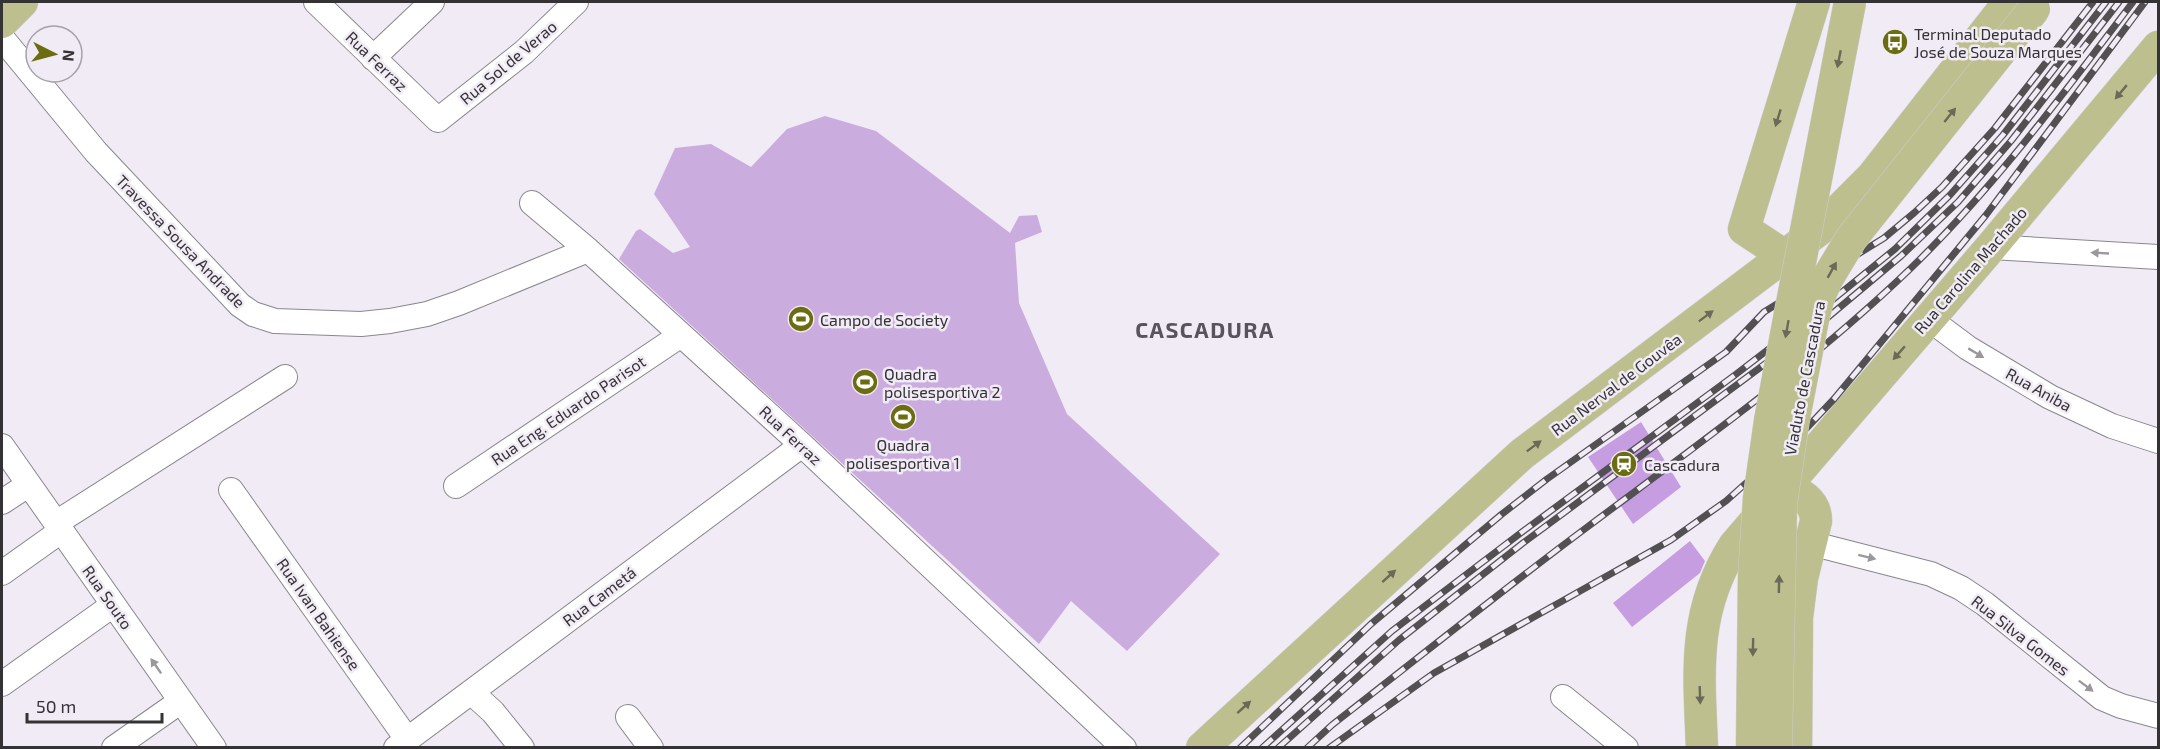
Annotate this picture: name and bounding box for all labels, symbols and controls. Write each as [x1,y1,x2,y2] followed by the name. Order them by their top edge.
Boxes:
[456,16,560,108] street label: Rua Sol de Verao
[24,24,84,84] north arrow
[1914,24,2082,61] place label: Terminal Deputado José de Souza Marques
[342,27,412,95] street label: Rua Ferraz
[1880,27,1910,57] bus stop icon: Terminal Deputado José de Souza Marques
[59,49,79,62] text: N
[1834,50,1843,69] one-way arrow
[2115,84,2128,99] one-way arrow
[1944,107,1956,122] one-way arrow
[1773,109,1782,127] one-way arrow
[113,171,249,311] street label: Travessa Sousa Andrade
[1910,203,2030,337] street label: Rua Carolina Machado
[2091,249,2110,258] one-way arrow
[1827,261,1837,278] one-way arrow
[1780,299,1828,457] street label: Viaduto de Cascadura
[786,304,816,334] sports icon: Campo de Society
[820,310,949,329] place label: Campo de Society
[1698,310,1714,322] one-way arrow
[1135,316,1275,342] district label: CASCADURA
[1782,319,1791,338] one-way arrow
[1547,329,1685,439] street label: Rua Nerval de Gouvêa
[1893,345,1906,360] one-way arrow
[1968,347,1984,358] one-way arrow
[487,351,649,469] street label: Rua Eng. Eduardo Parisot
[2003,363,2075,415] street label: Rua Aniba
[884,364,1001,401] place label: Quadra polisesportiva 2
[850,367,880,397] sports icon: Quadra polisesportiva 2
[756,401,826,469] street label: Rua Ferraz
[888,402,918,432] sports icon: Quadra polisesportiva 1
[846,435,960,472] place label: Quadra polisesportiva 1
[1526,440,1541,452] one-way arrow
[1609,449,1639,479] station icon: Cascadura
[1644,455,1720,474] place label: Cascadura
[1858,553,1876,563] one-way arrow
[273,554,365,674] street label: Rua Ivan Bahiense
[79,561,137,633] street label: Rua Souto
[559,562,639,630] street label: Rua Cametá
[1381,570,1396,583] one-way arrow
[1774,575,1784,594] one-way arrow
[1968,591,2074,679] street label: Rua Silva Gomes
[1748,637,1758,656] one-way arrow
[150,658,162,674] one-way arrow
[2078,679,2093,691] one-way arrow
[1695,685,1704,704] one-way arrow
[27,686,162,724] scale bar
[36,695,76,717] text: 50 m
[1237,701,1251,715] one-way arrow

